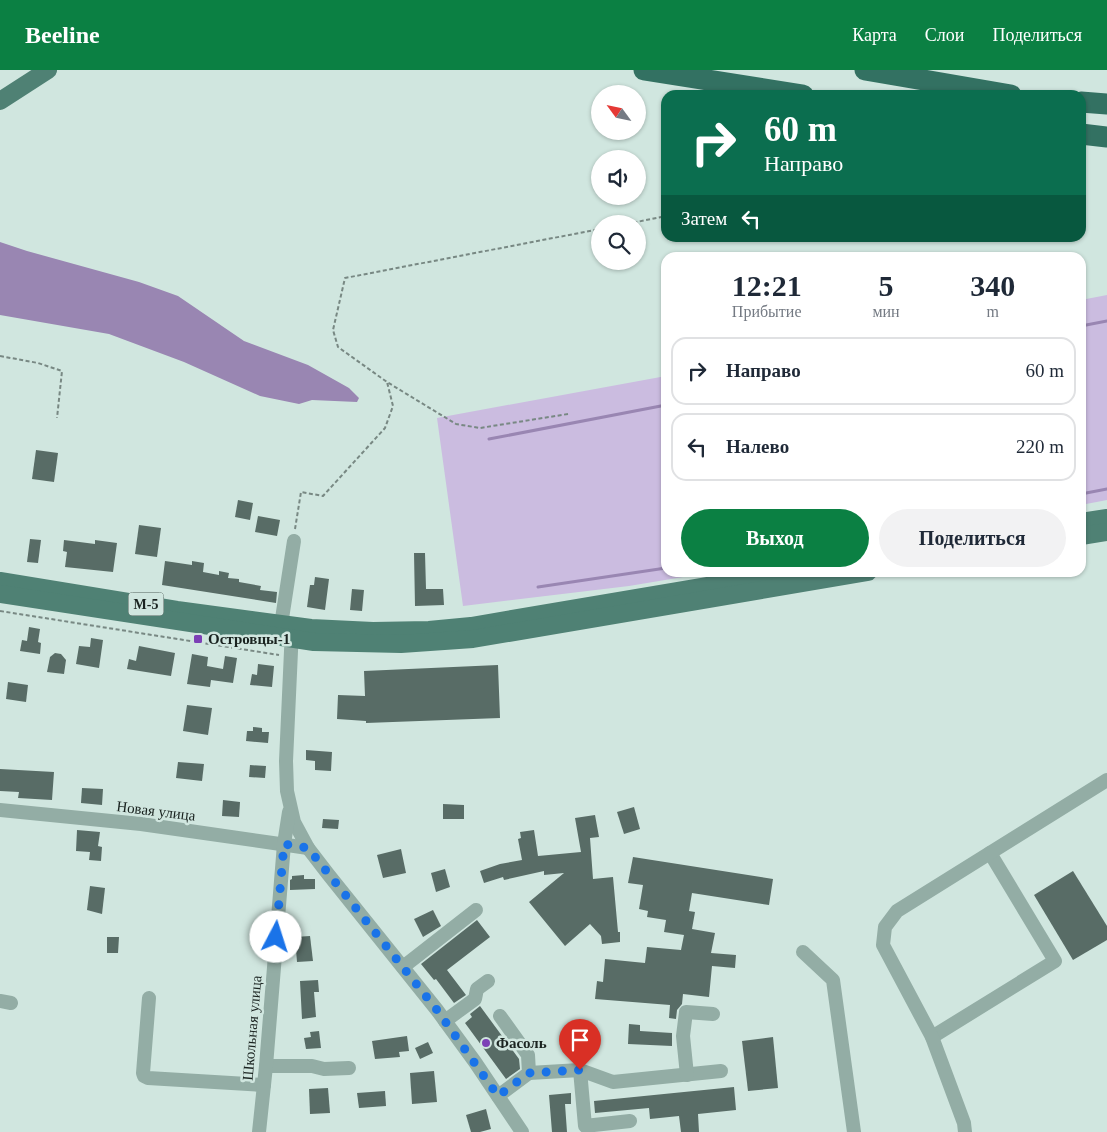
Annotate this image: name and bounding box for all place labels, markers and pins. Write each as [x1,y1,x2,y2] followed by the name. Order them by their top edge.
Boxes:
[208,631,290,647] place label: Островцы-1
[192,633,204,645] marker: Островцы-1
[559,1019,601,1070] pin
[496,1035,547,1051] place label: Фасоль
[480,1037,492,1049] marker: Фасоль

